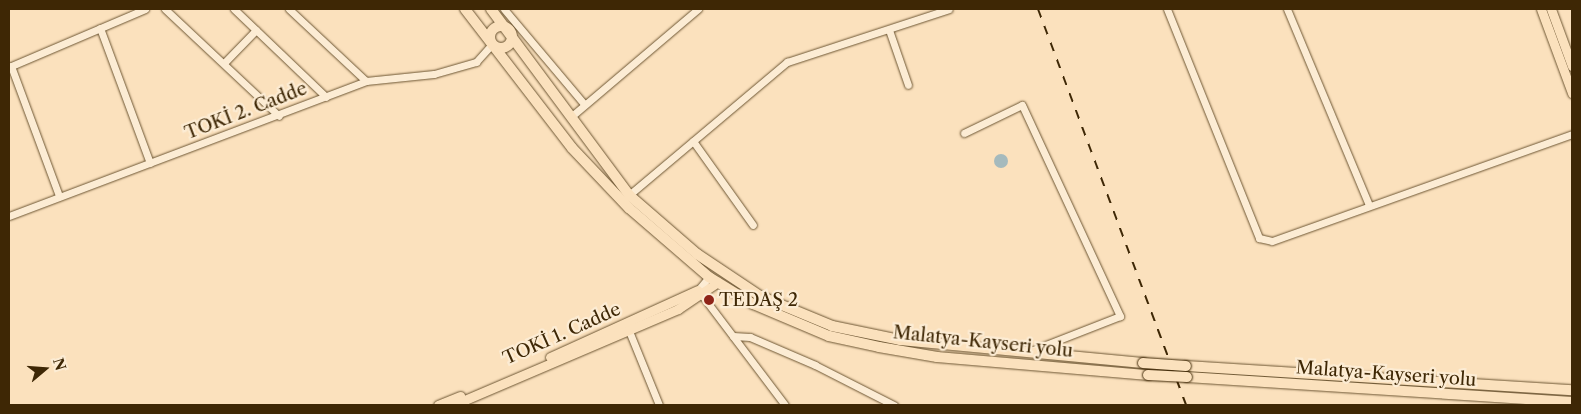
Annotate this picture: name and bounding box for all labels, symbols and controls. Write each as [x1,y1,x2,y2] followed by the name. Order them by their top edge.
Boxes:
[182,78,310,144] street label: TOKİ 2. Cadde
[719,289,798,311] place label: TEDAŞ 2
[703,294,715,306] marker: TEDAŞ 2
[500,298,624,370] street label: TOKİ 1. Cadde
[892,322,1074,362] street label: Malatya-Kayseri yolu
[20,344,70,394] north arrow
[49,356,70,373] text: N
[1295,357,1477,391] street label: Malatya-Kayseri yolu

